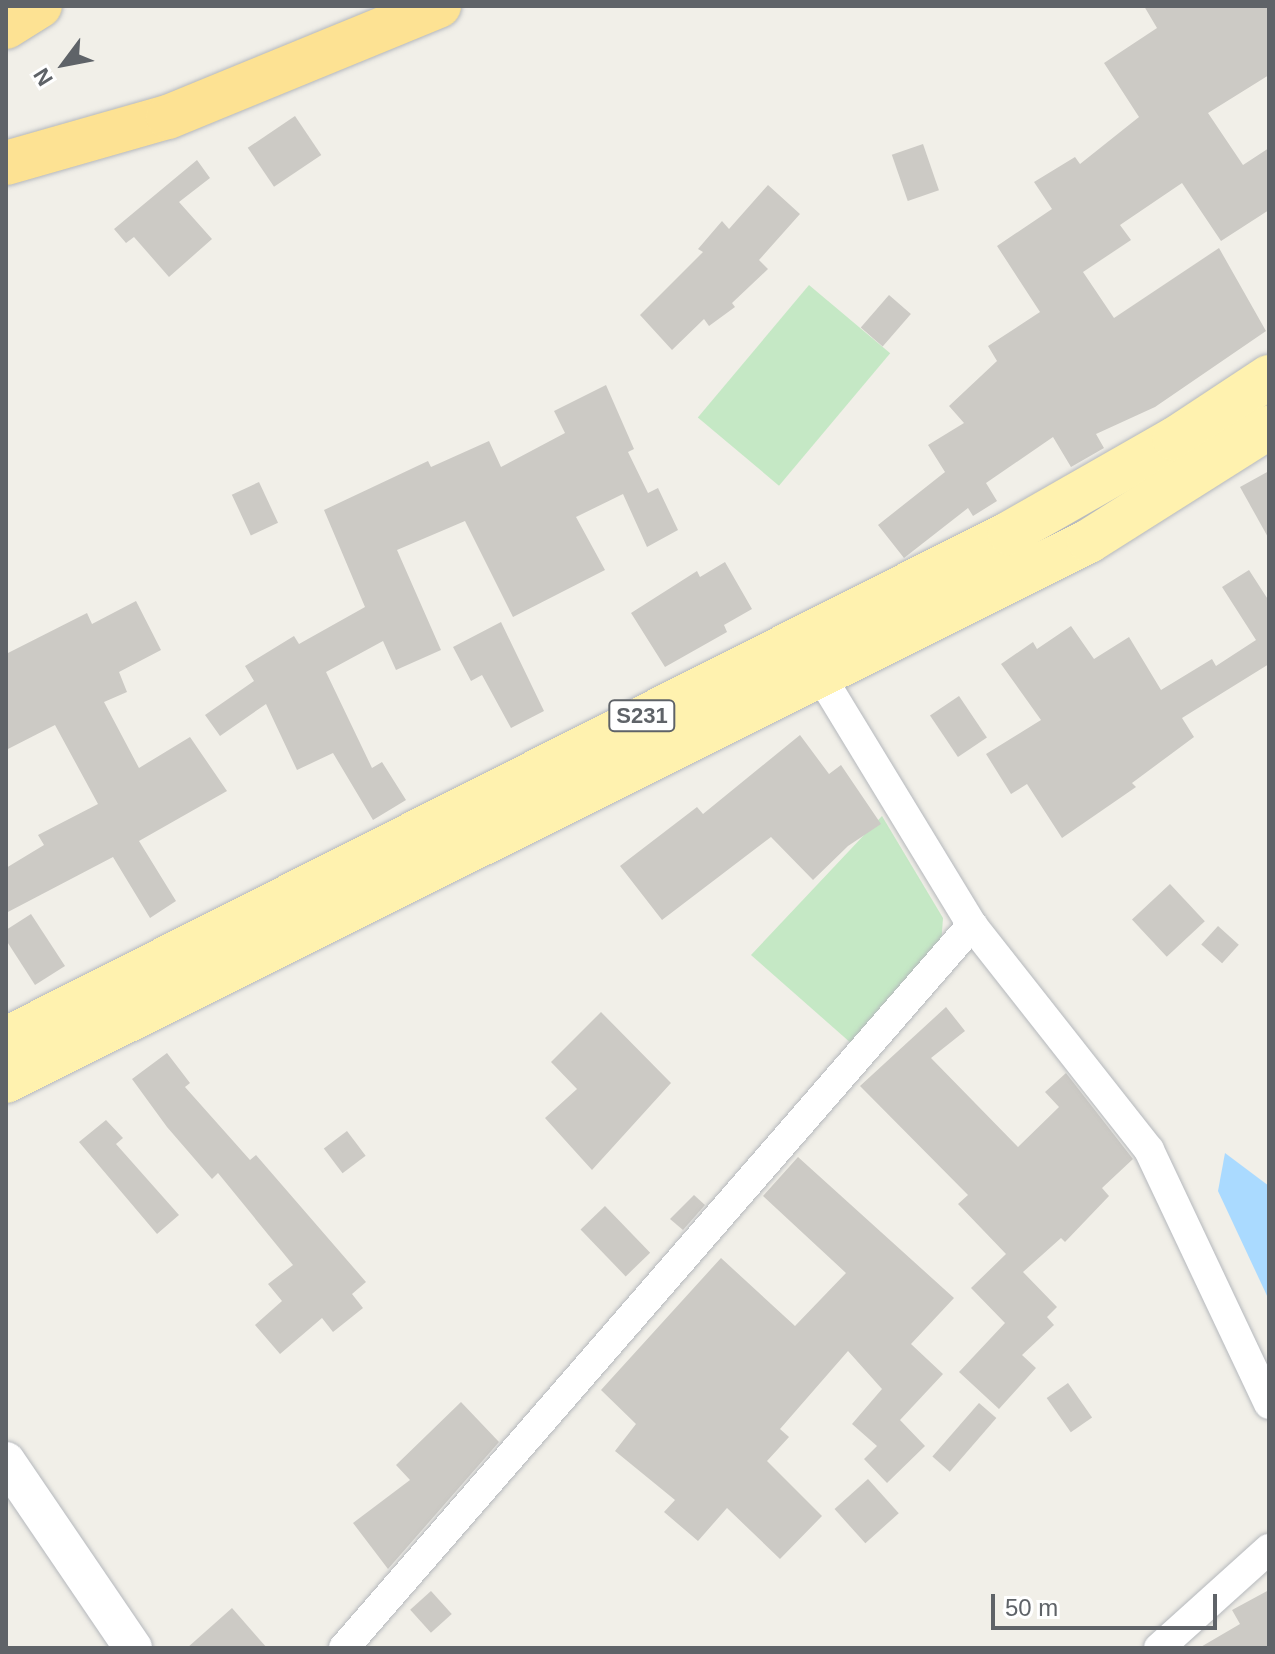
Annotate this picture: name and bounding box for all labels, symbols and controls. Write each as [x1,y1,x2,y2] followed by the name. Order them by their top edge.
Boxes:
[24,24,104,104] north arrow
[28,64,58,90] text: N
[608,698,676,734] road number: S231
[995,1578,1221,1628] scale bar
[1005,1594,1058,1621] text: 50 m

